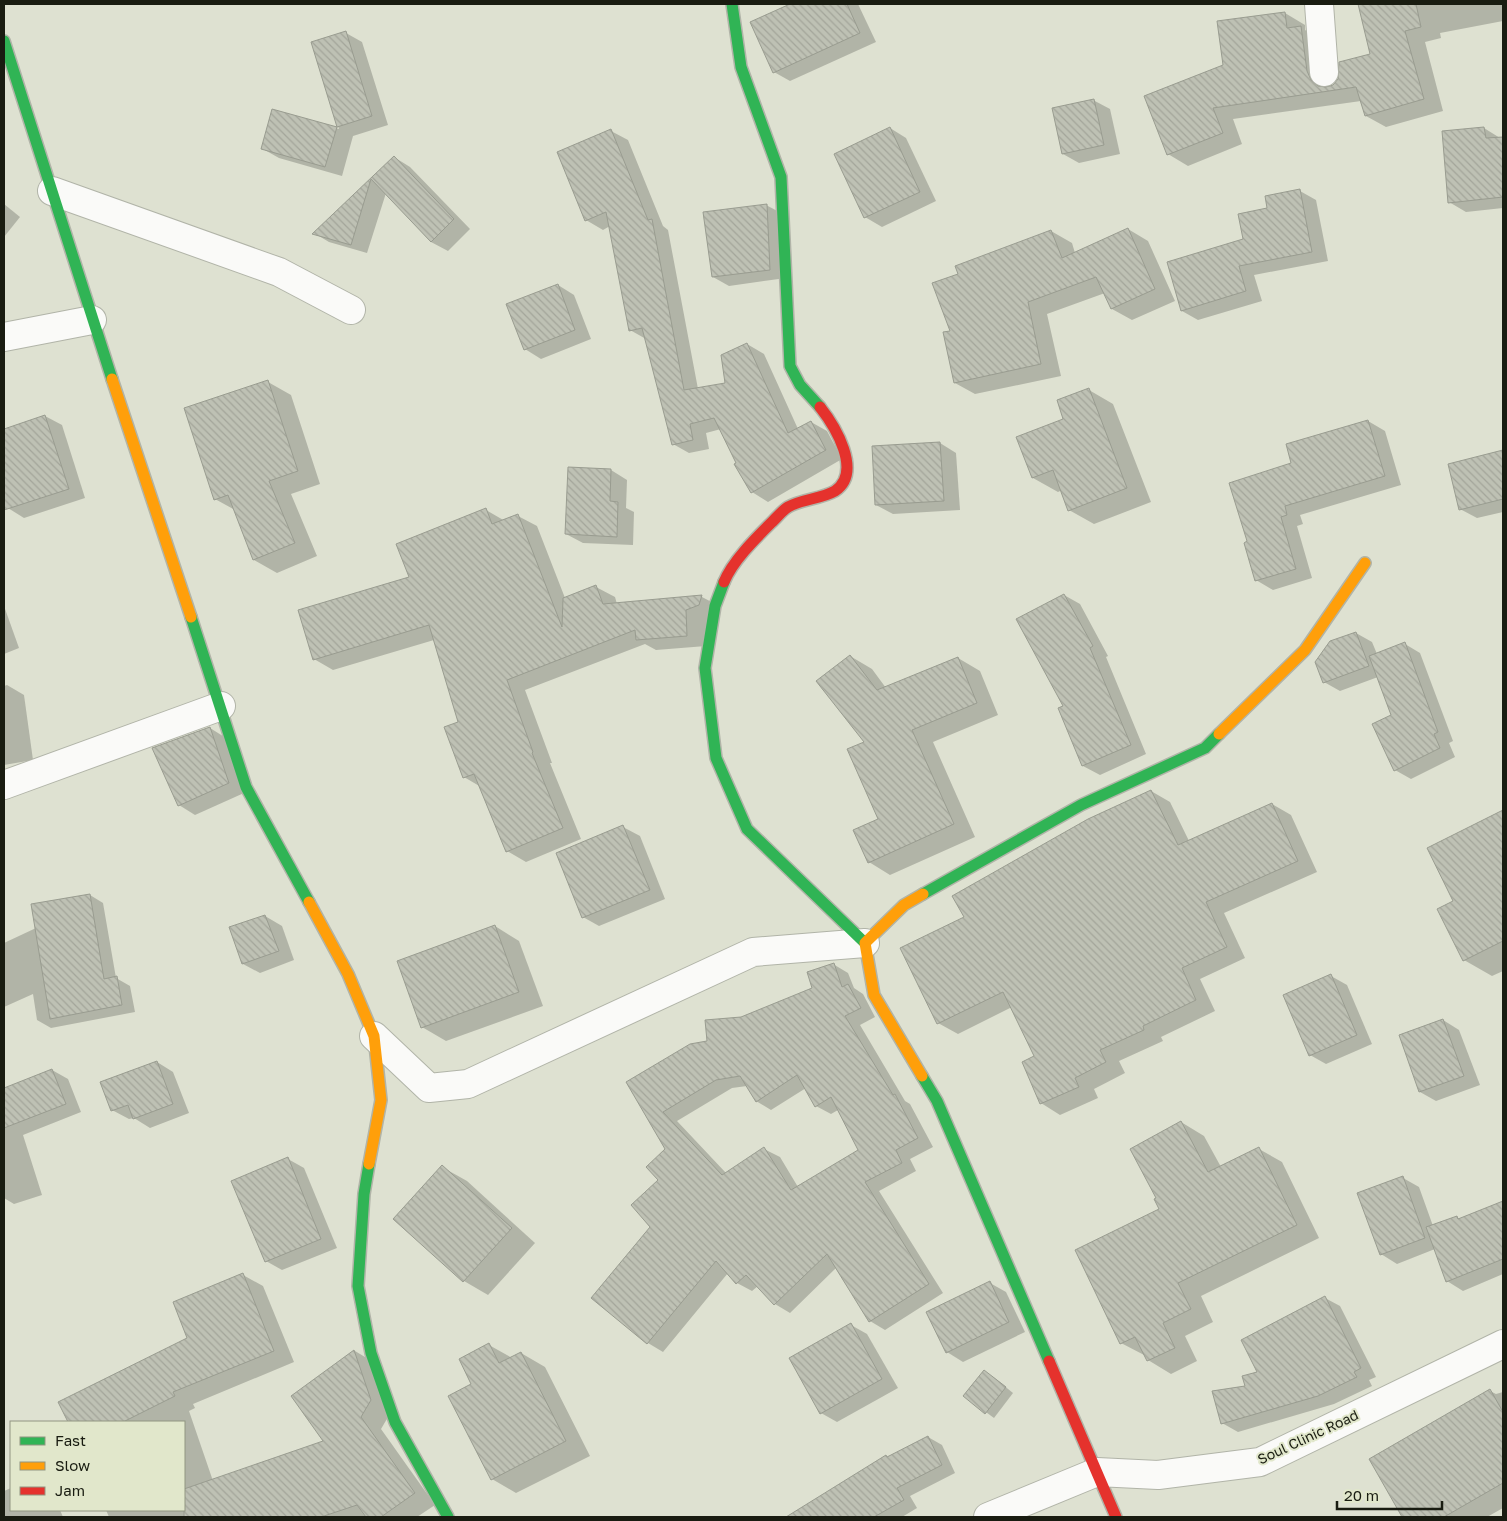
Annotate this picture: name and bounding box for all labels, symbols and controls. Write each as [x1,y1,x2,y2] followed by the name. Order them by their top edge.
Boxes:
[1255,1406,1361,1467] street label: Soul Clinic Road
[10,1421,185,1511] legend
[55,1431,86,1449] text: Fast
[55,1456,90,1474] text: Slow
[1337,1478,1442,1510] scale bar
[55,1481,85,1499] text: Jam
[1344,1486,1379,1504] text: 20 m

